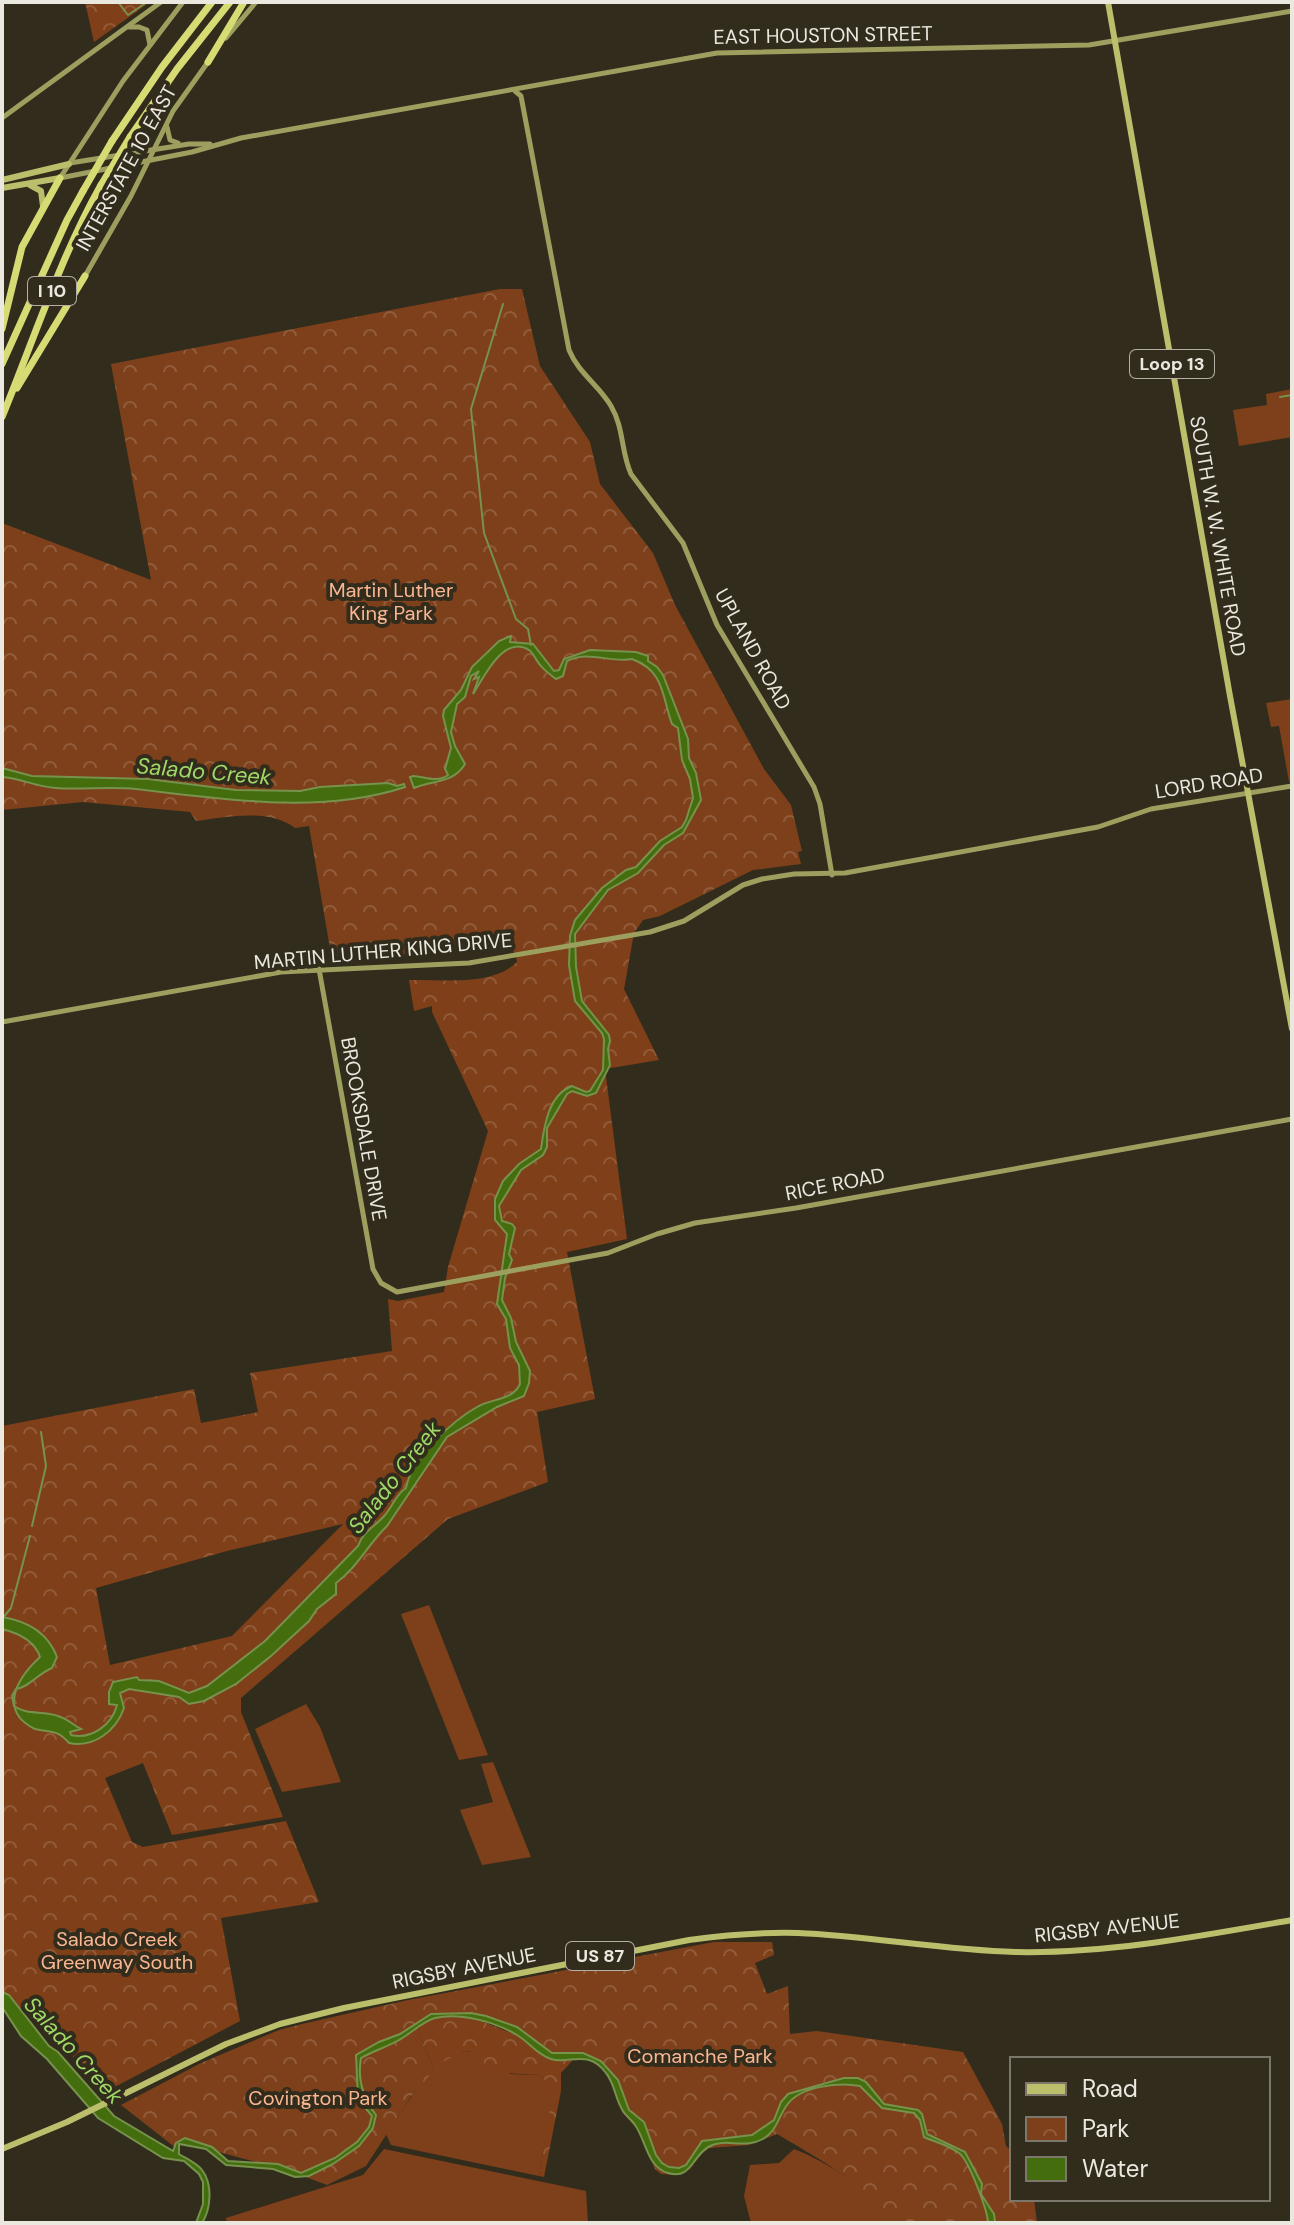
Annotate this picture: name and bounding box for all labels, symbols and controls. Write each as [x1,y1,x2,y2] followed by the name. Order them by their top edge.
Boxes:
[713,20,933,50] street label: EAST HOUSTON STREET
[70,81,182,255] street label: INTERSTATE 10 EAST
[28,277,76,305] road number: I 10
[1130,350,1214,378] road number: Loop 13
[1184,414,1252,658] street label: SOUTH W. W. WHITE ROAD
[329,577,453,626] park label: Martin Luther King Park
[709,584,797,714] street label: UPLAND ROAD
[135,751,273,792] water label: Salado Creek
[1153,762,1265,804] street label: LORD ROAD
[253,927,513,975] street label: MARTIN LUTHER KING DRIVE
[335,1035,393,1223] street label: BROOKSDALE DRIVE
[783,1162,887,1206] street label: RICE ROAD
[341,1415,448,1539] water label: Salado Creek
[1033,1907,1181,1949] street label: RIGSBY AVENUE
[41,1926,193,1975] park label: Salado Creek Greenway South
[390,1941,538,1995] street label: RIGSBY AVENUE
[566,1942,634,1970] road number: US 87
[18,1990,130,2111] water label: Salado Creek
[627,2043,773,2069] park label: Comanche Park
[1010,2057,1270,2201] legend
[1082,2073,1138,2104] text: Road
[248,2085,388,2111] park label: Covington Park
[1082,2113,1129,2144] text: Park
[1082,2153,1148,2184] text: Water

